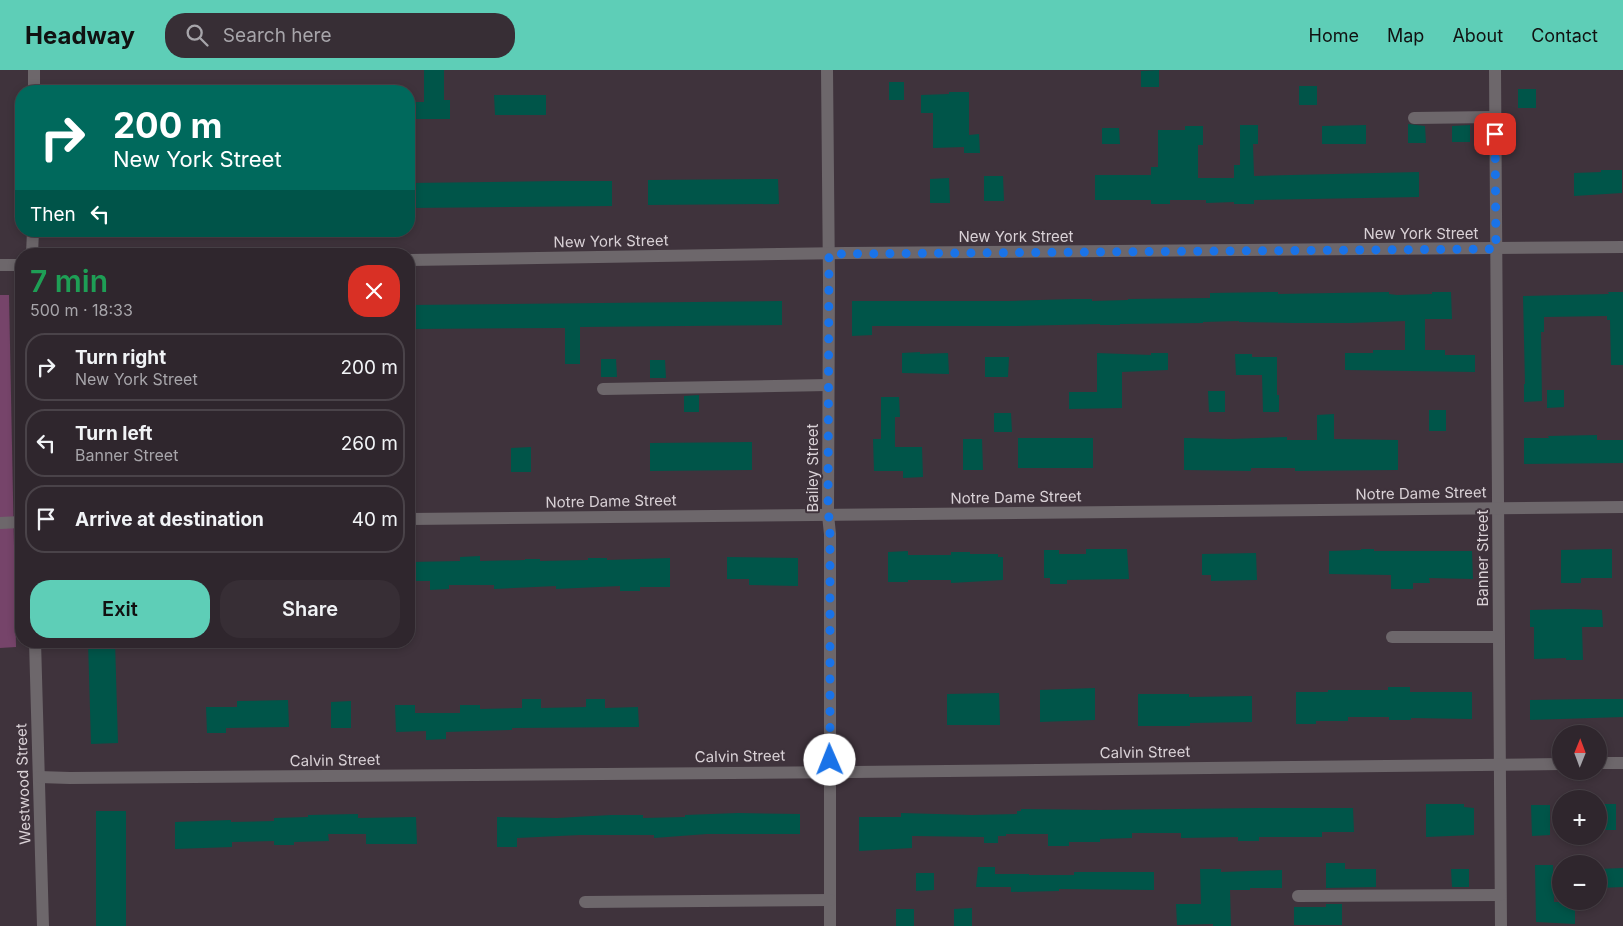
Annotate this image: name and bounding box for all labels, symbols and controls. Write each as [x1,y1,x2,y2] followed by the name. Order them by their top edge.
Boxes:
[165,13,515,58] search box
[25,21,135,50] text: Headway
[183,21,211,49] icon: search
[223,24,331,47] text: Search here
[1309,25,1359,46] text: Home
[1387,25,1424,46] text: Map
[1452,25,1503,46] text: About
[1531,25,1598,46] text: Contact
[113,104,222,146] text: 200 m
[30,105,95,170] icon: right
[1474,113,1516,155] pin
[1481,120,1509,148] icon: arrive
[113,146,282,172] text: New York Street
[86,200,114,228] icon: left
[30,203,76,226] text: Then
[1364,224,1479,243] street label: New York Street
[959,227,1074,246] street label: New York Street
[553,230,669,252] street label: New York Street
[30,263,108,299] text: 7 min
[348,265,400,317] button: close
[30,300,133,320] text: 500 m · 18:33
[75,346,166,369] text: Turn right
[32,353,60,381] icon: right
[340,356,398,379] text: 200 m
[75,369,198,389] text: New York Street
[75,422,153,445] text: Turn left
[803,423,822,512] street label: Bailey Street
[32,429,60,457] icon: left
[341,432,398,455] text: 260 m
[75,445,178,465] text: Banner Street
[1355,482,1487,504] street label: Notre Dame Street
[950,486,1082,508] street label: Notre Dame Street
[545,490,677,512] street label: Notre Dame Street
[32,505,60,533] icon: arrive
[75,508,264,531] text: Arrive at destination
[352,508,398,531] text: 40 m
[1473,509,1492,606] street label: Banner Street
[30,580,210,638] button: Exit
[220,580,400,638] button: Share
[11,723,35,845] street label: Westwood Street
[1552,725,1608,780] north arrow
[1552,725,1607,910] map controls
[803,733,855,785] position arrow
[1100,742,1191,762] street label: Calvin Street
[695,746,786,766] street label: Calvin Street
[290,750,381,770] street label: Calvin Street
[1552,790,1607,845] button: +
[1552,855,1607,910] button: −

